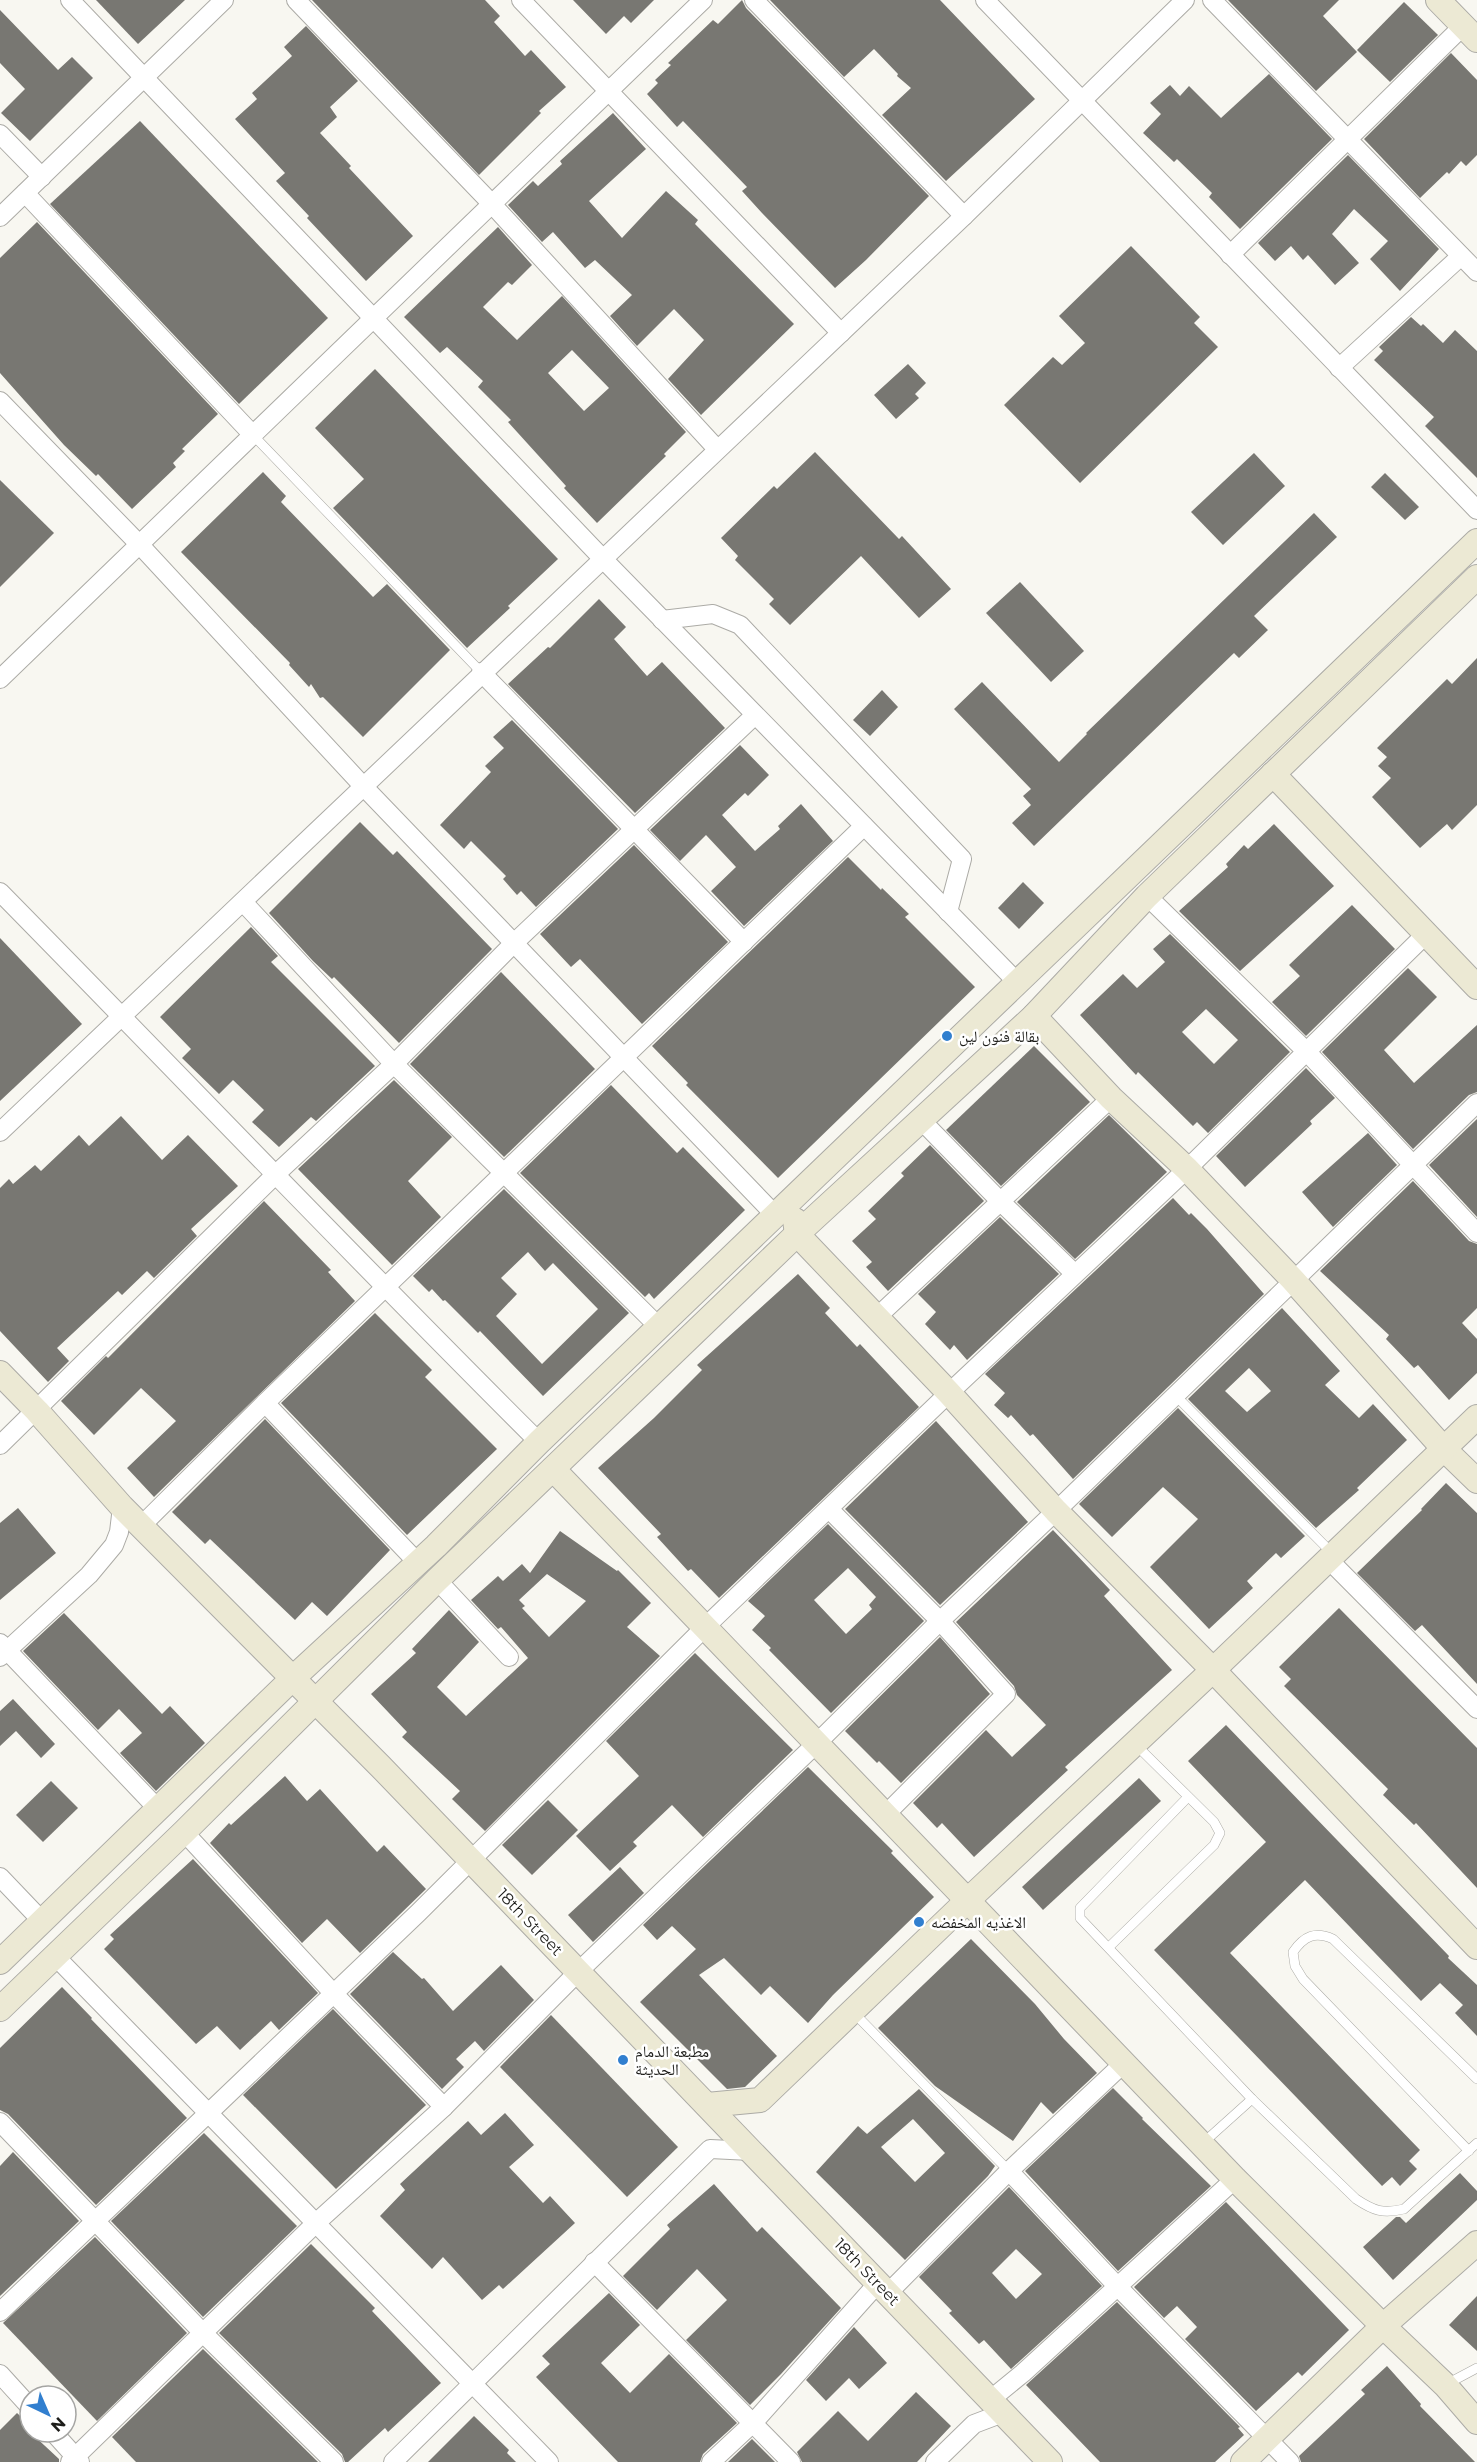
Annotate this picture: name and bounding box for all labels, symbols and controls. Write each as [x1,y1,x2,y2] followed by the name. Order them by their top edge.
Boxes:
[959,1027,1039,1047] place label: بقالة فنون لين
[940,1029,954,1043] marker: بقالة فنون لين
[493,1885,567,1960] street label: 18th Street
[931,1913,1026,1932] place label: الاغذيه المخفضه
[912,1915,926,1929] marker: الاغذيه المخفضه
[635,2042,709,2079] place label: مطبعة الدمام الحديثة
[616,2053,630,2067] marker: مطبعة الدمام الحديثة
[830,2235,904,2310] street label: 18th Street
[18,2384,78,2444] north arrow
[47,2413,69,2436] text: N

